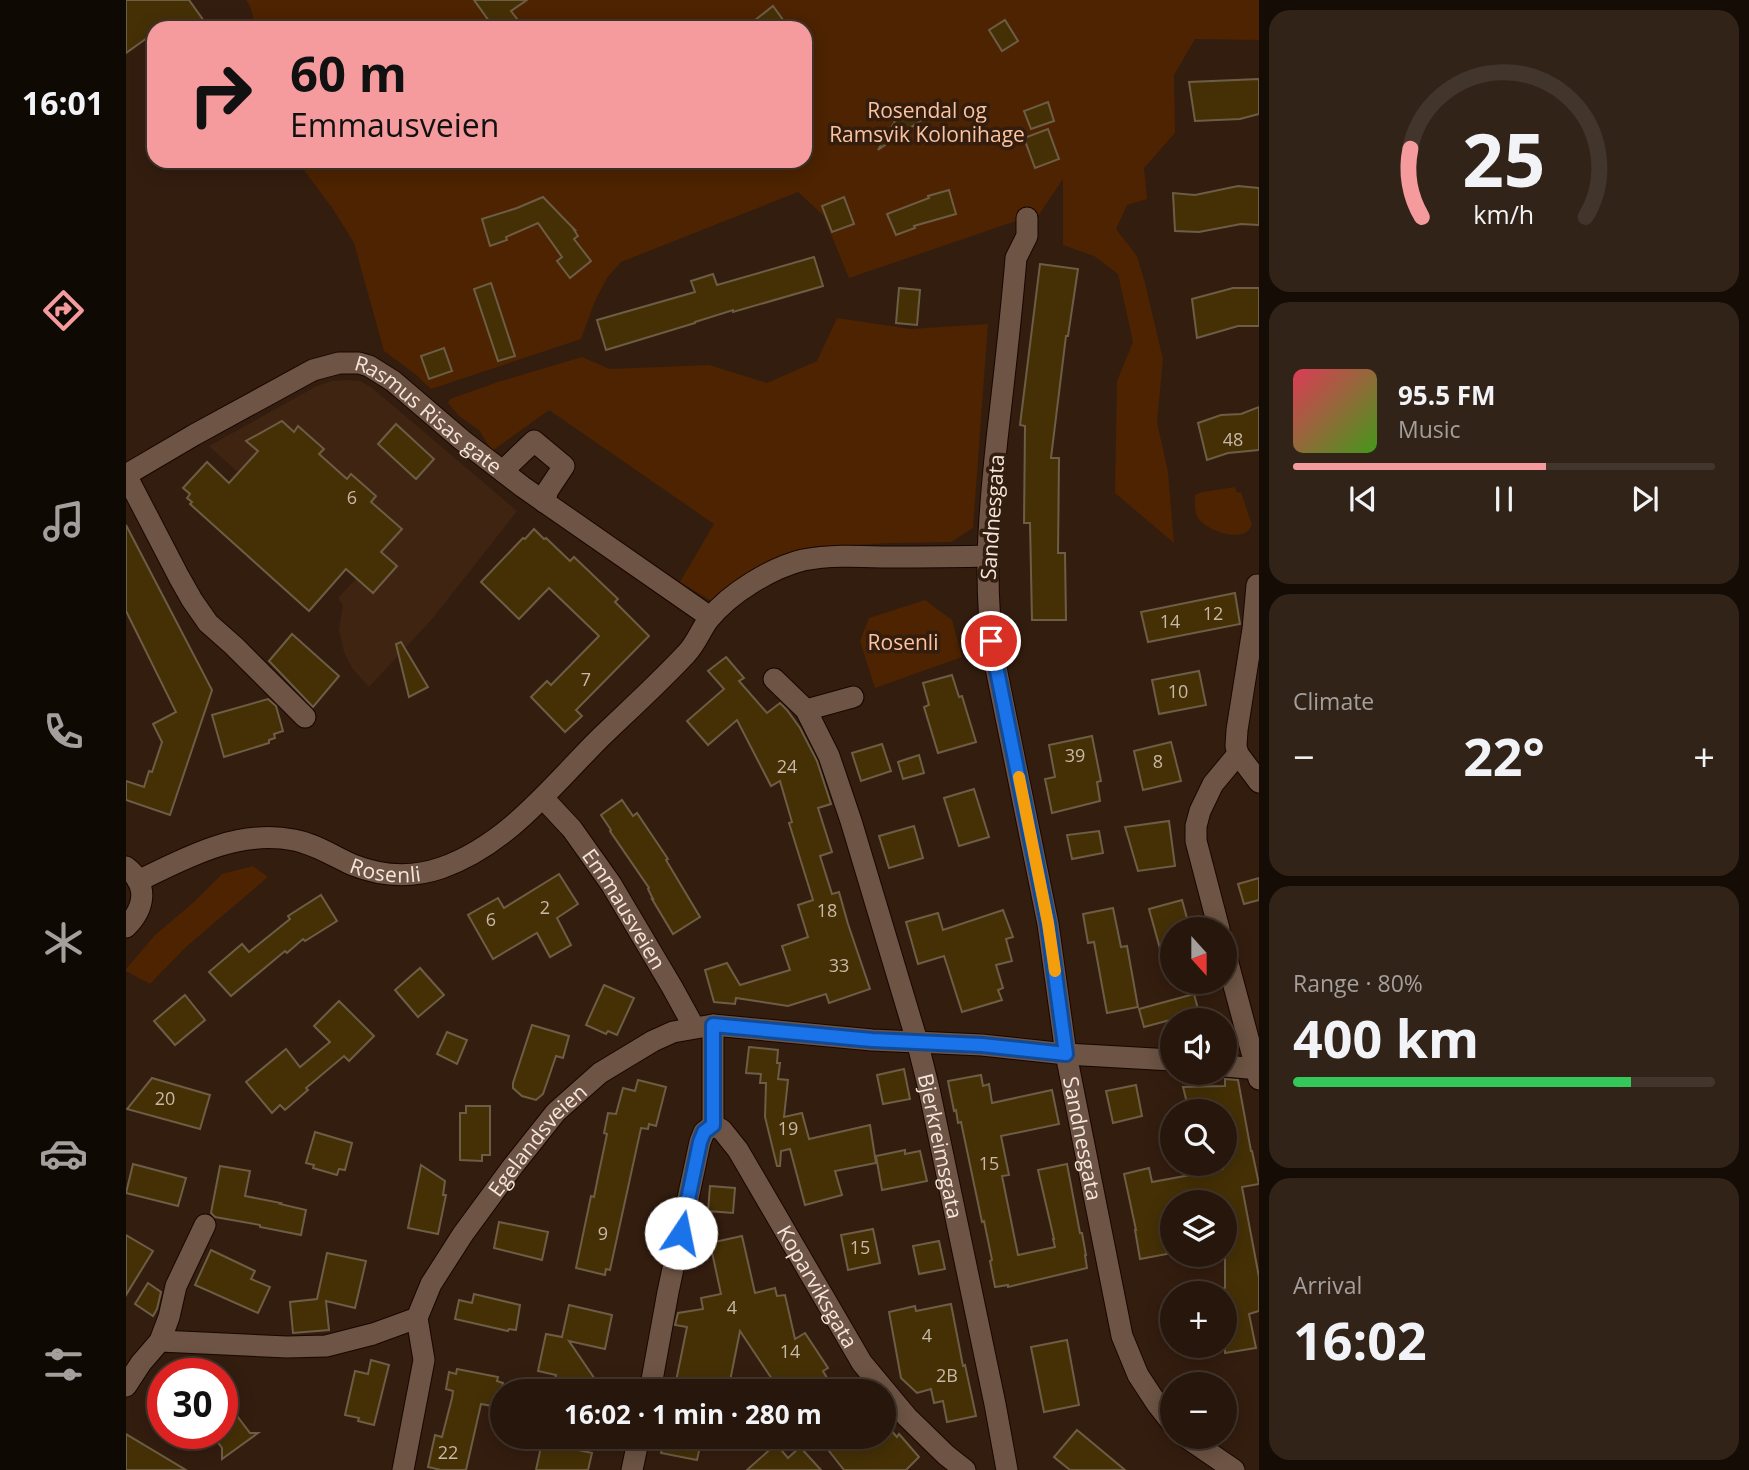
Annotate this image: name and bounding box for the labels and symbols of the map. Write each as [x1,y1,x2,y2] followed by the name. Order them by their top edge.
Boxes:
[829,96,1025,148] park label: Rosendal og Ramsvik Kolonihage
[352,349,508,480] street label: Rasmus Risas gate
[1223,427,1243,451] house number: 48
[974,453,1010,581] street label: Sandnesgata
[347,485,357,509] house number: 6
[1203,601,1223,625] house number: 12
[1160,609,1180,633] house number: 14
[961,611,1021,671] pin
[868,628,938,656] park label: Rosenli
[581,667,591,691] house number: 7
[1168,679,1188,703] house number: 10
[1065,743,1085,767] house number: 39
[1153,749,1163,773] house number: 8
[777,754,797,778] house number: 24
[576,843,672,974] street label: Emmausveien
[346,851,422,889] street label: Rosenli
[540,895,550,919] house number: 2
[817,898,837,922] house number: 18
[486,907,496,931] house number: 6
[1160,917,1237,994] north arrow
[829,953,849,977] house number: 33
[912,1070,970,1221] street label: Bjerkreimsgata
[1057,1074,1109,1203] street label: Sandnesgata
[481,1077,593,1202] street label: Egelandsveien
[155,1086,175,1110] house number: 20
[778,1116,798,1140] house number: 19
[979,1151,999,1175] house number: 15
[644,1196,718,1270] position arrow
[771,1220,864,1353] street label: Koparviksgata
[598,1221,608,1245] house number: 9
[850,1235,870,1259] house number: 15
[727,1295,737,1319] house number: 4
[922,1323,932,1347] house number: 4
[780,1339,800,1363] house number: 14
[147,1358,238,1449] speed limit sign: 30
[936,1363,958,1387] house number: 2B
[438,1440,458,1464] house number: 22

